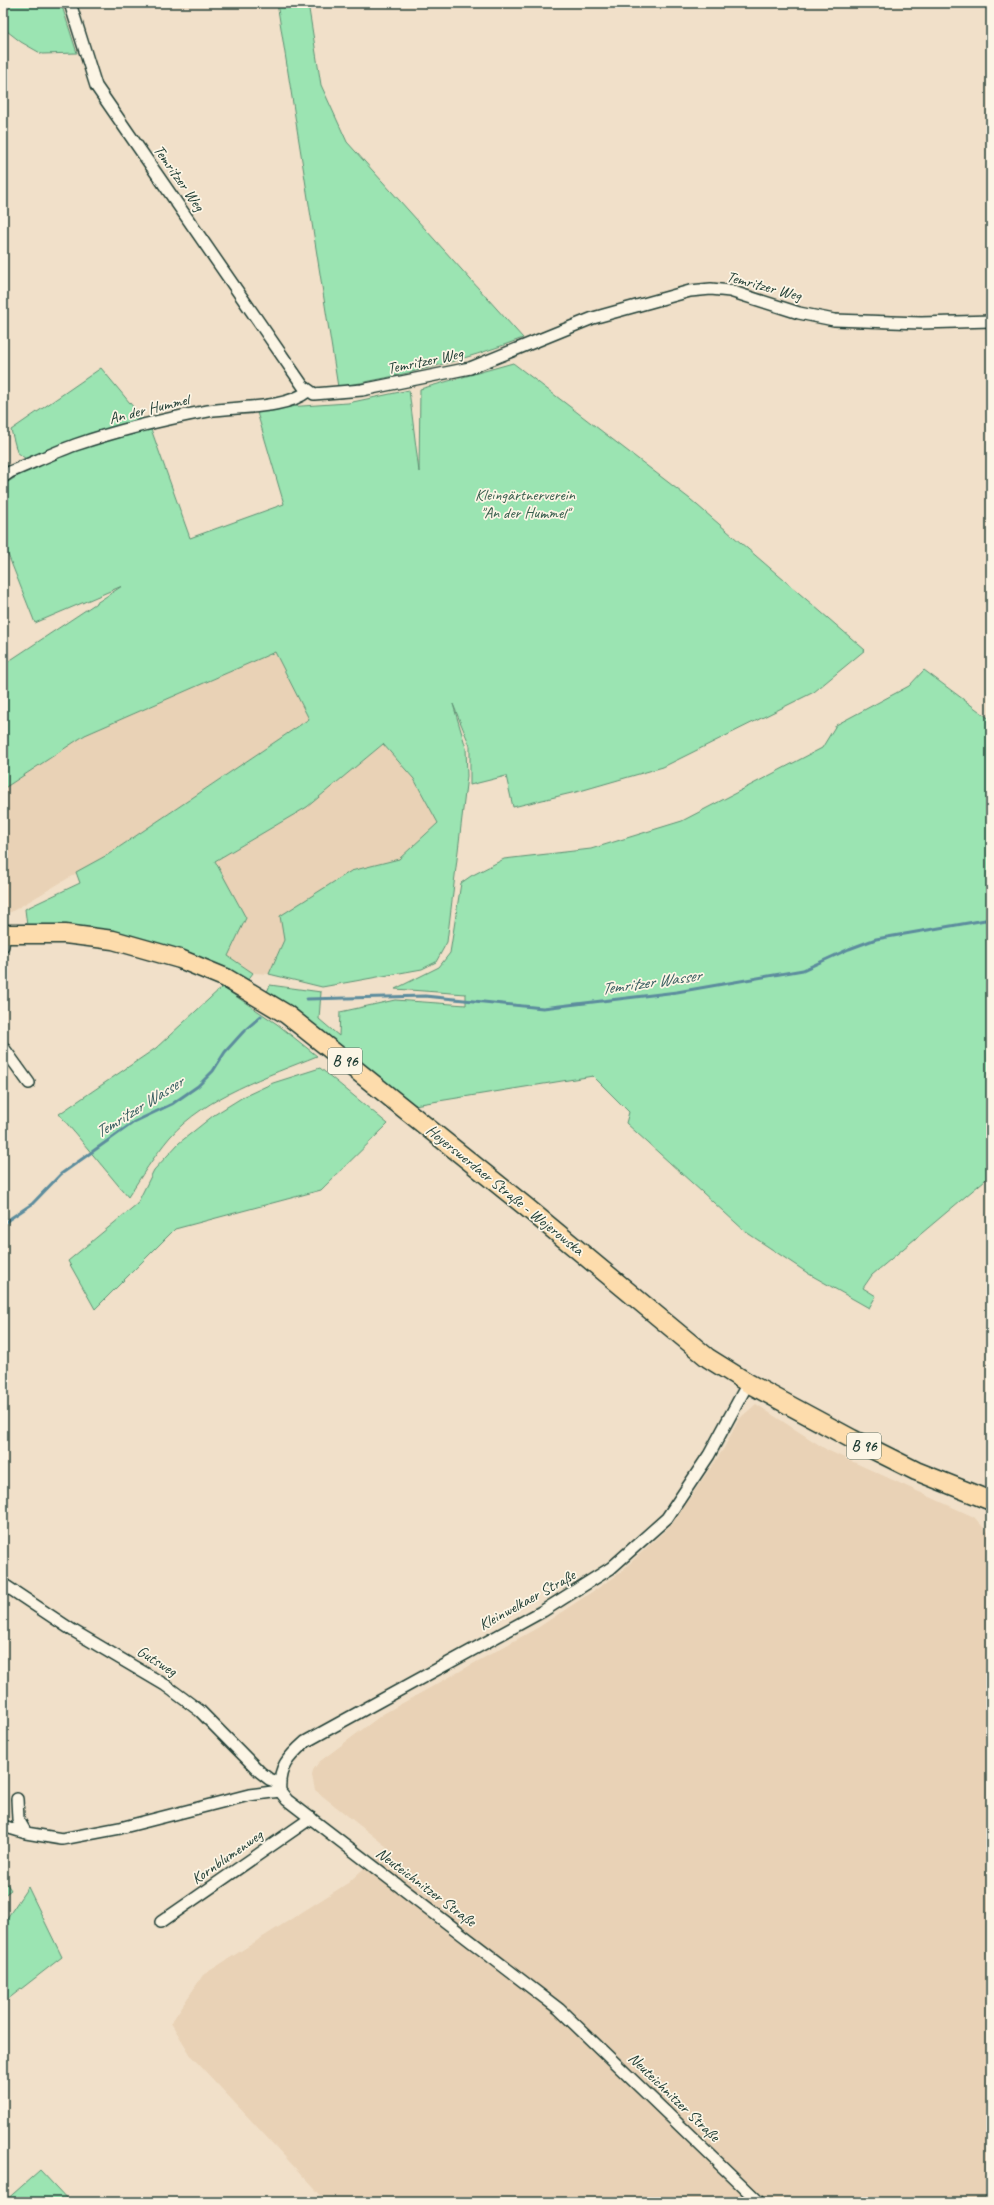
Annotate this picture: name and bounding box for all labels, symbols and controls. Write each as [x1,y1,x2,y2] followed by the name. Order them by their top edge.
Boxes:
[149,141,210,216] street label: Temritzer Weg
[724,266,805,306] street label: Temritzer Weg
[385,343,466,379] street label: Temritzer Weg
[107,389,194,429] street label: An der Hummel
[475,485,576,523] park label: Kleingärtnerverein "An der Hummel"
[600,964,705,999] water label: Temritzer Wasser
[328,1048,362,1074] road number: B 96
[91,1070,190,1142] water label: Temritzer Wasser
[422,1120,589,1260] street label: Hoyerswerdaer Straße - Wojerowska
[847,1433,881,1459] road number: B 96
[475,1564,580,1635] street label: Kleinwelkaer Straße
[133,1641,182,1682] street label: Gutsweg
[187,1824,268,1889] street label: Kornblumenweg
[372,1843,481,1932] street label: Neuteichnitzer Straße
[624,2048,725,2147] street label: Neuteichnitzer Straße

